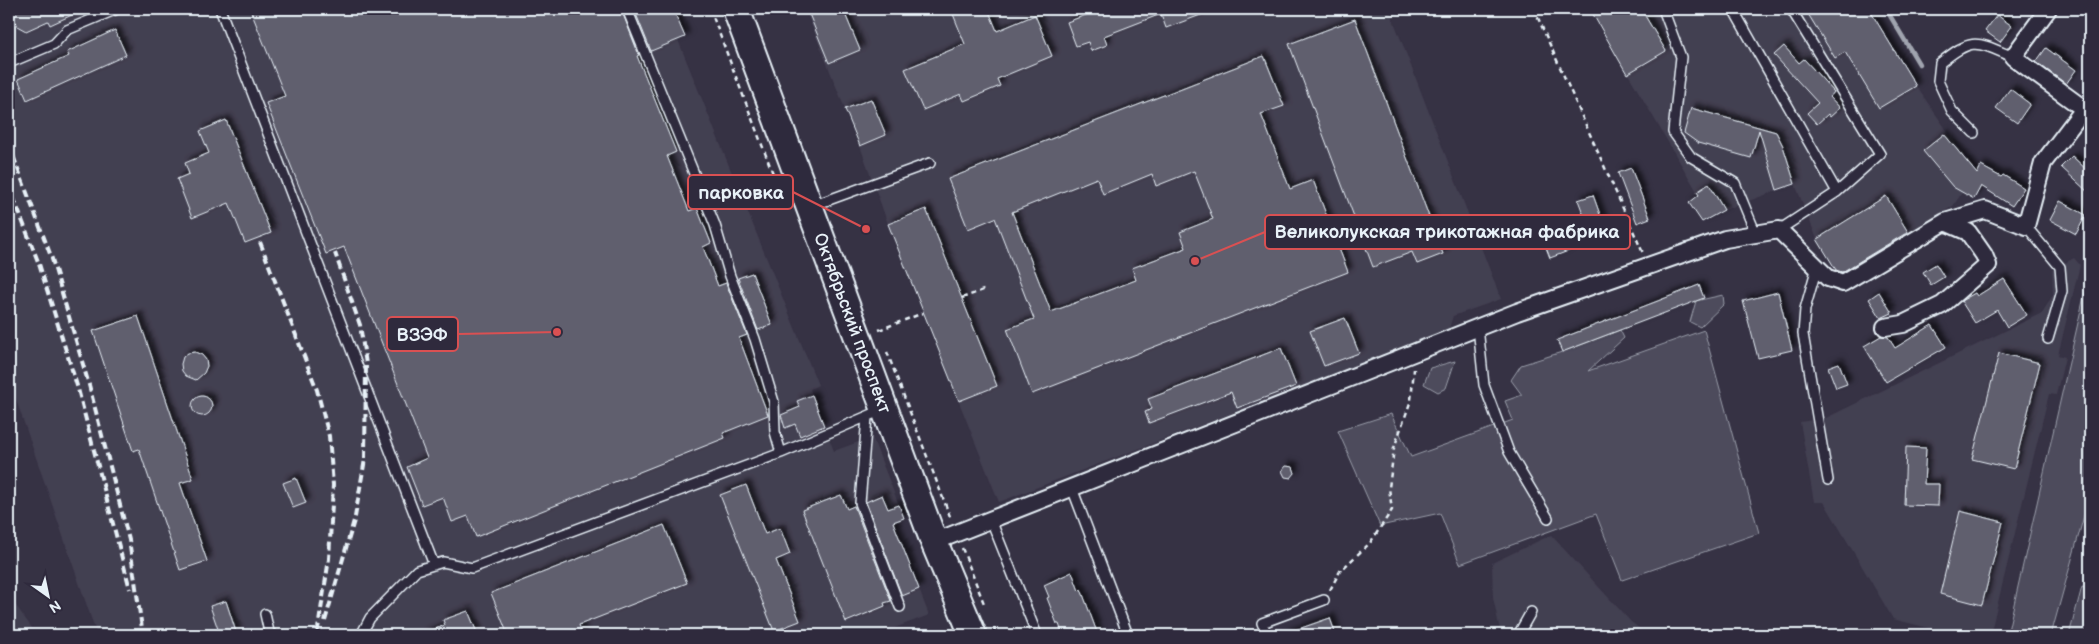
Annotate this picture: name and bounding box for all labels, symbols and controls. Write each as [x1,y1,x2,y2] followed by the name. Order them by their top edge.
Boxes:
[688,175,793,209] callout: парковка
[698,182,785,205] text: парковка
[1265,215,1630,249] callout: Великолукская трикотажная фабрика
[1275,221,1620,244] text: Великолукская трикотажная фабрика
[810,230,896,417] street label: Октябрьский проспект
[387,317,458,351] callout: ВЗЭФ
[397,324,448,347] text: ВЗЭФ
[22,572,72,622] north arrow
[46,596,64,616] text: N

